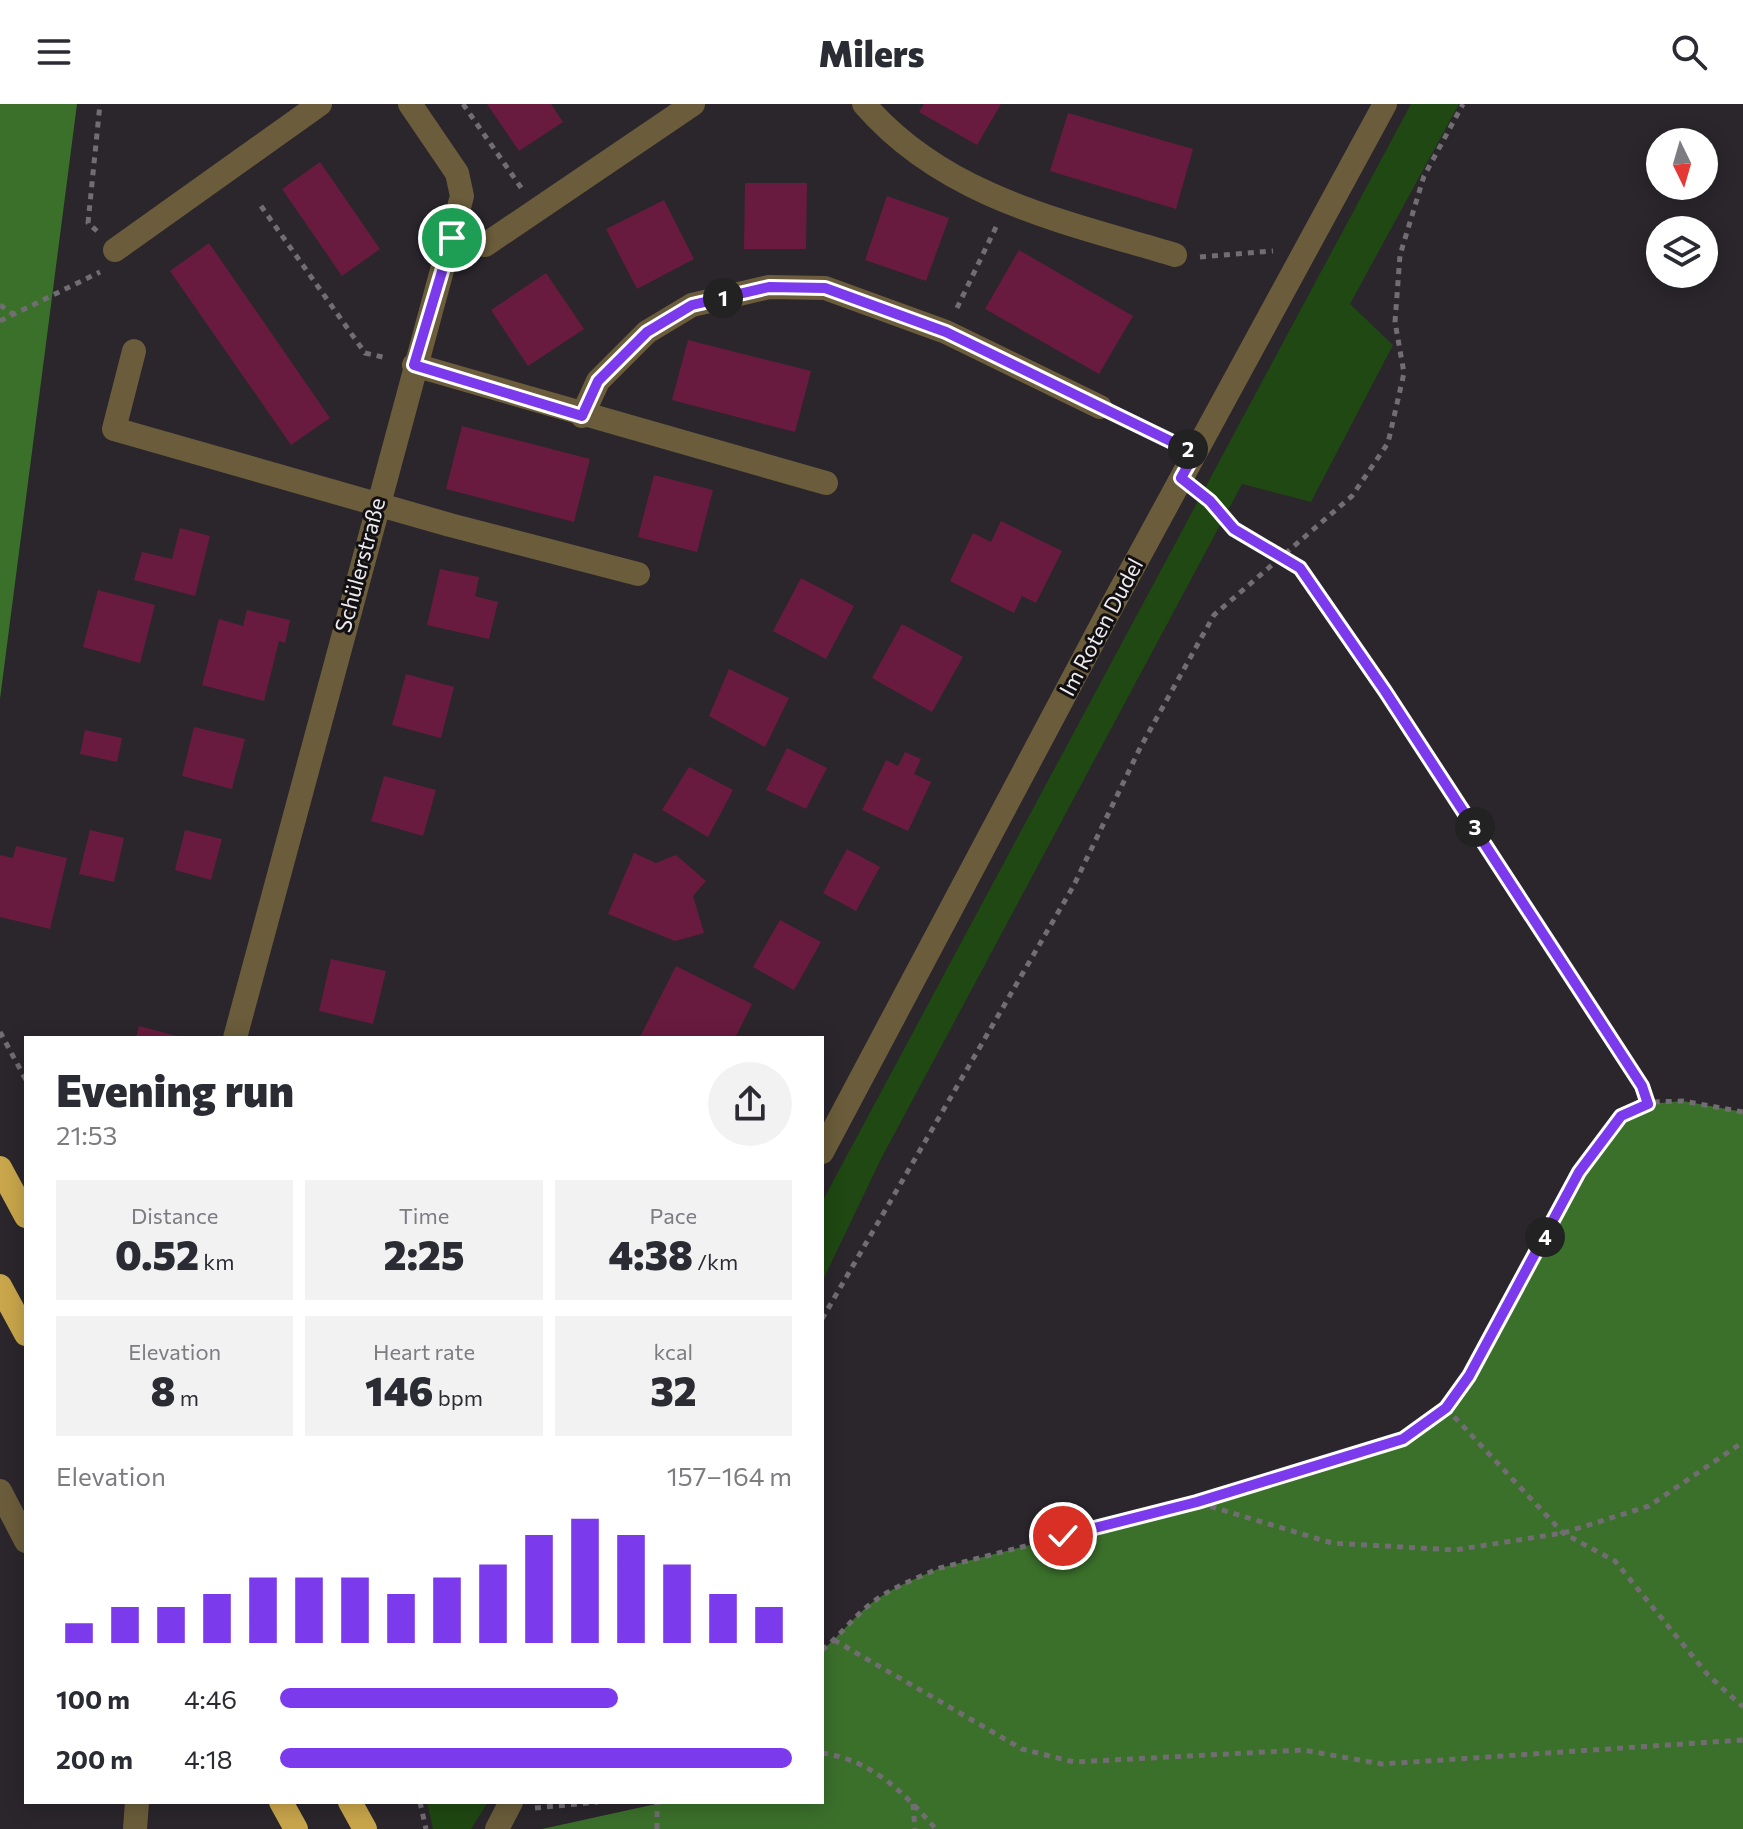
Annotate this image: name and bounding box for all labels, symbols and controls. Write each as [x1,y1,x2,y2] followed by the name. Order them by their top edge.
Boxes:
[32,30,76,74] icon: menu
[818,30,925,74] text: Milers
[1667,30,1711,74] icon: search
[1646,128,1718,200] north arrow
[1646,128,1718,288] map controls
[418,204,486,272] pin
[430,216,474,260] icon: arrive
[1646,216,1718,288] button: layers
[703,278,743,318] pin: 1
[718,284,728,311] text: 1
[1168,429,1208,469] pin: 2
[1182,435,1194,462] text: 2
[329,495,390,635] street label: Schülerstraße
[1053,553,1148,700] street label: Im Roten Dudel
[1455,807,1495,847] pin: 3
[1469,813,1481,840] text: 3
[56,1062,294,1116] text: Evening run
[708,1062,792,1146] button: share
[56,1119,117,1150] text: 21:53
[131,1202,218,1229] text: Distance
[399,1202,449,1229] text: Time
[649,1202,697,1229] text: Pace
[1525,1217,1565,1257] pin: 4
[1538,1223,1552,1250] text: 4
[115,1229,199,1278] text: 0.52
[384,1229,464,1278] text: 2:25
[608,1229,693,1278] text: 4:38
[199,1248,234,1275] text: km
[693,1248,738,1275] text: /km
[128,1338,221,1365] text: Elevation
[373,1338,475,1365] text: Heart rate
[654,1338,693,1365] text: kcal
[150,1365,175,1414] text: 8
[365,1365,433,1414] text: 146
[650,1365,697,1414] text: 32
[175,1384,199,1411] text: m
[433,1384,483,1411] text: bpm
[56,1460,166,1491] text: Elevation
[667,1460,792,1491] text: 157–164 m
[1029,1502,1097,1570] pin
[1041,1514,1085,1558] icon: check
[56,1683,130,1714] text: 100 m
[184,1683,237,1714] text: 4:46
[56,1743,133,1774] text: 200 m
[184,1743,233,1774] text: 4:18

